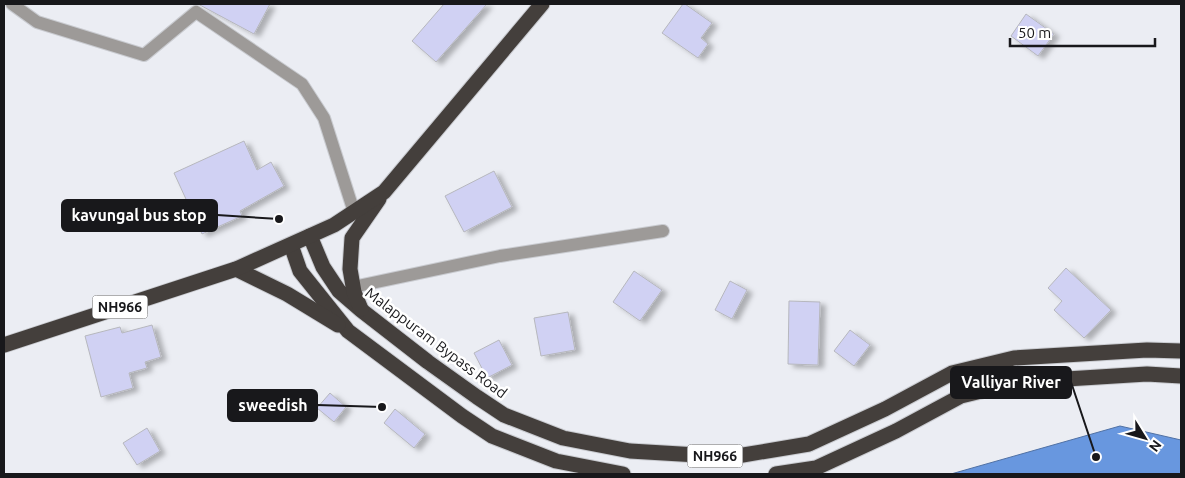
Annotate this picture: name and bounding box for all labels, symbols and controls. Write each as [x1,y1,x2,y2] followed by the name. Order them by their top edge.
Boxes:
[1010,15,1155,47] scale bar
[1018,24,1051,41] text: 50 m
[62,200,217,231] callout: kavungal bus stop
[71,206,207,224] text: kavungal bus stop
[362,284,510,401] street label: Malappuram Bypass Road
[92,296,148,318] road number: NH966
[951,367,1071,398] callout: Valliyar River
[961,373,1061,391] text: Valliyar River
[228,390,317,421] callout: sweedish
[238,396,308,414] text: sweedish
[1120,413,1170,463] north arrow
[1146,437,1165,455] text: N
[688,444,742,468] road number: NH966

